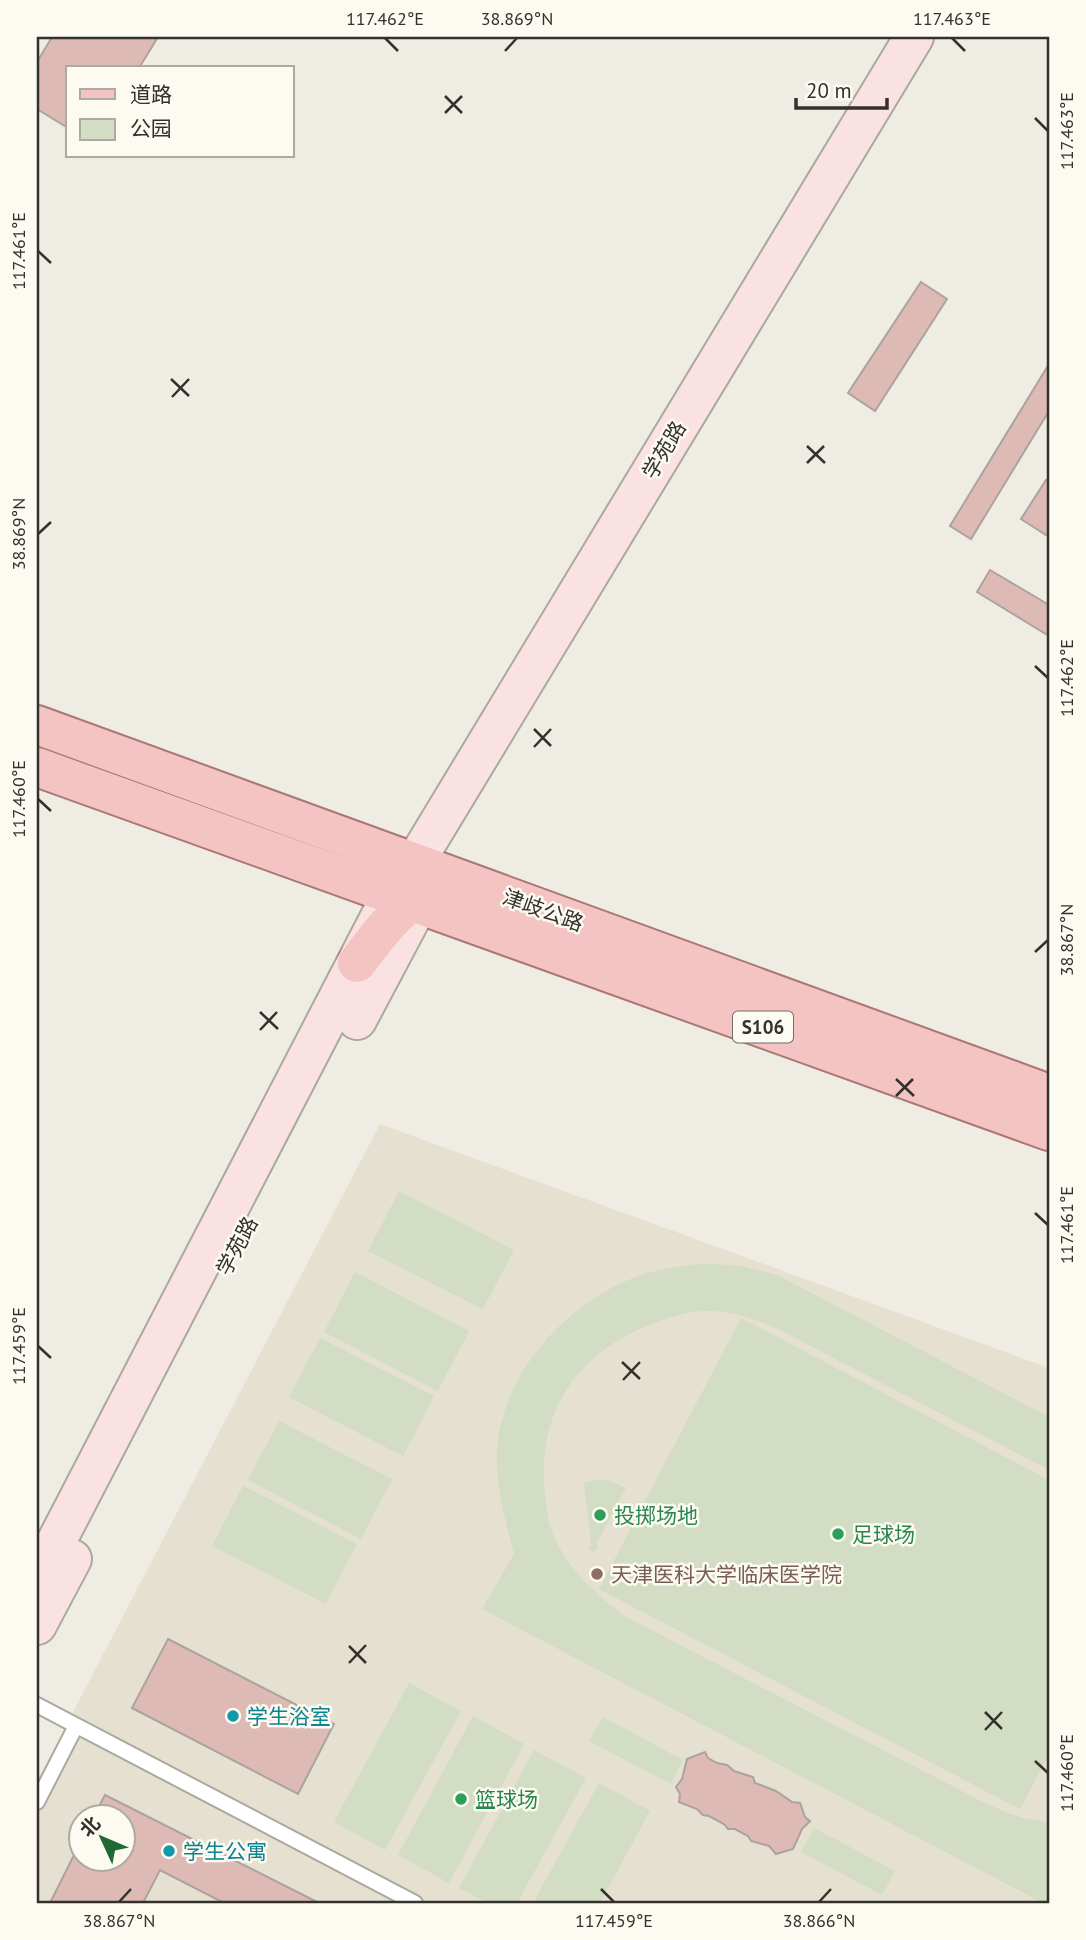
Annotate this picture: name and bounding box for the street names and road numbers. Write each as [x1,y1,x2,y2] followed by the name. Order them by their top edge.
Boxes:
[636,416,692,484] street label: 学苑路
[499,883,587,937] street label: 津歧公路
[733,1012,793,1042] road number: S106
[210,1212,264,1280] street label: 学苑路

